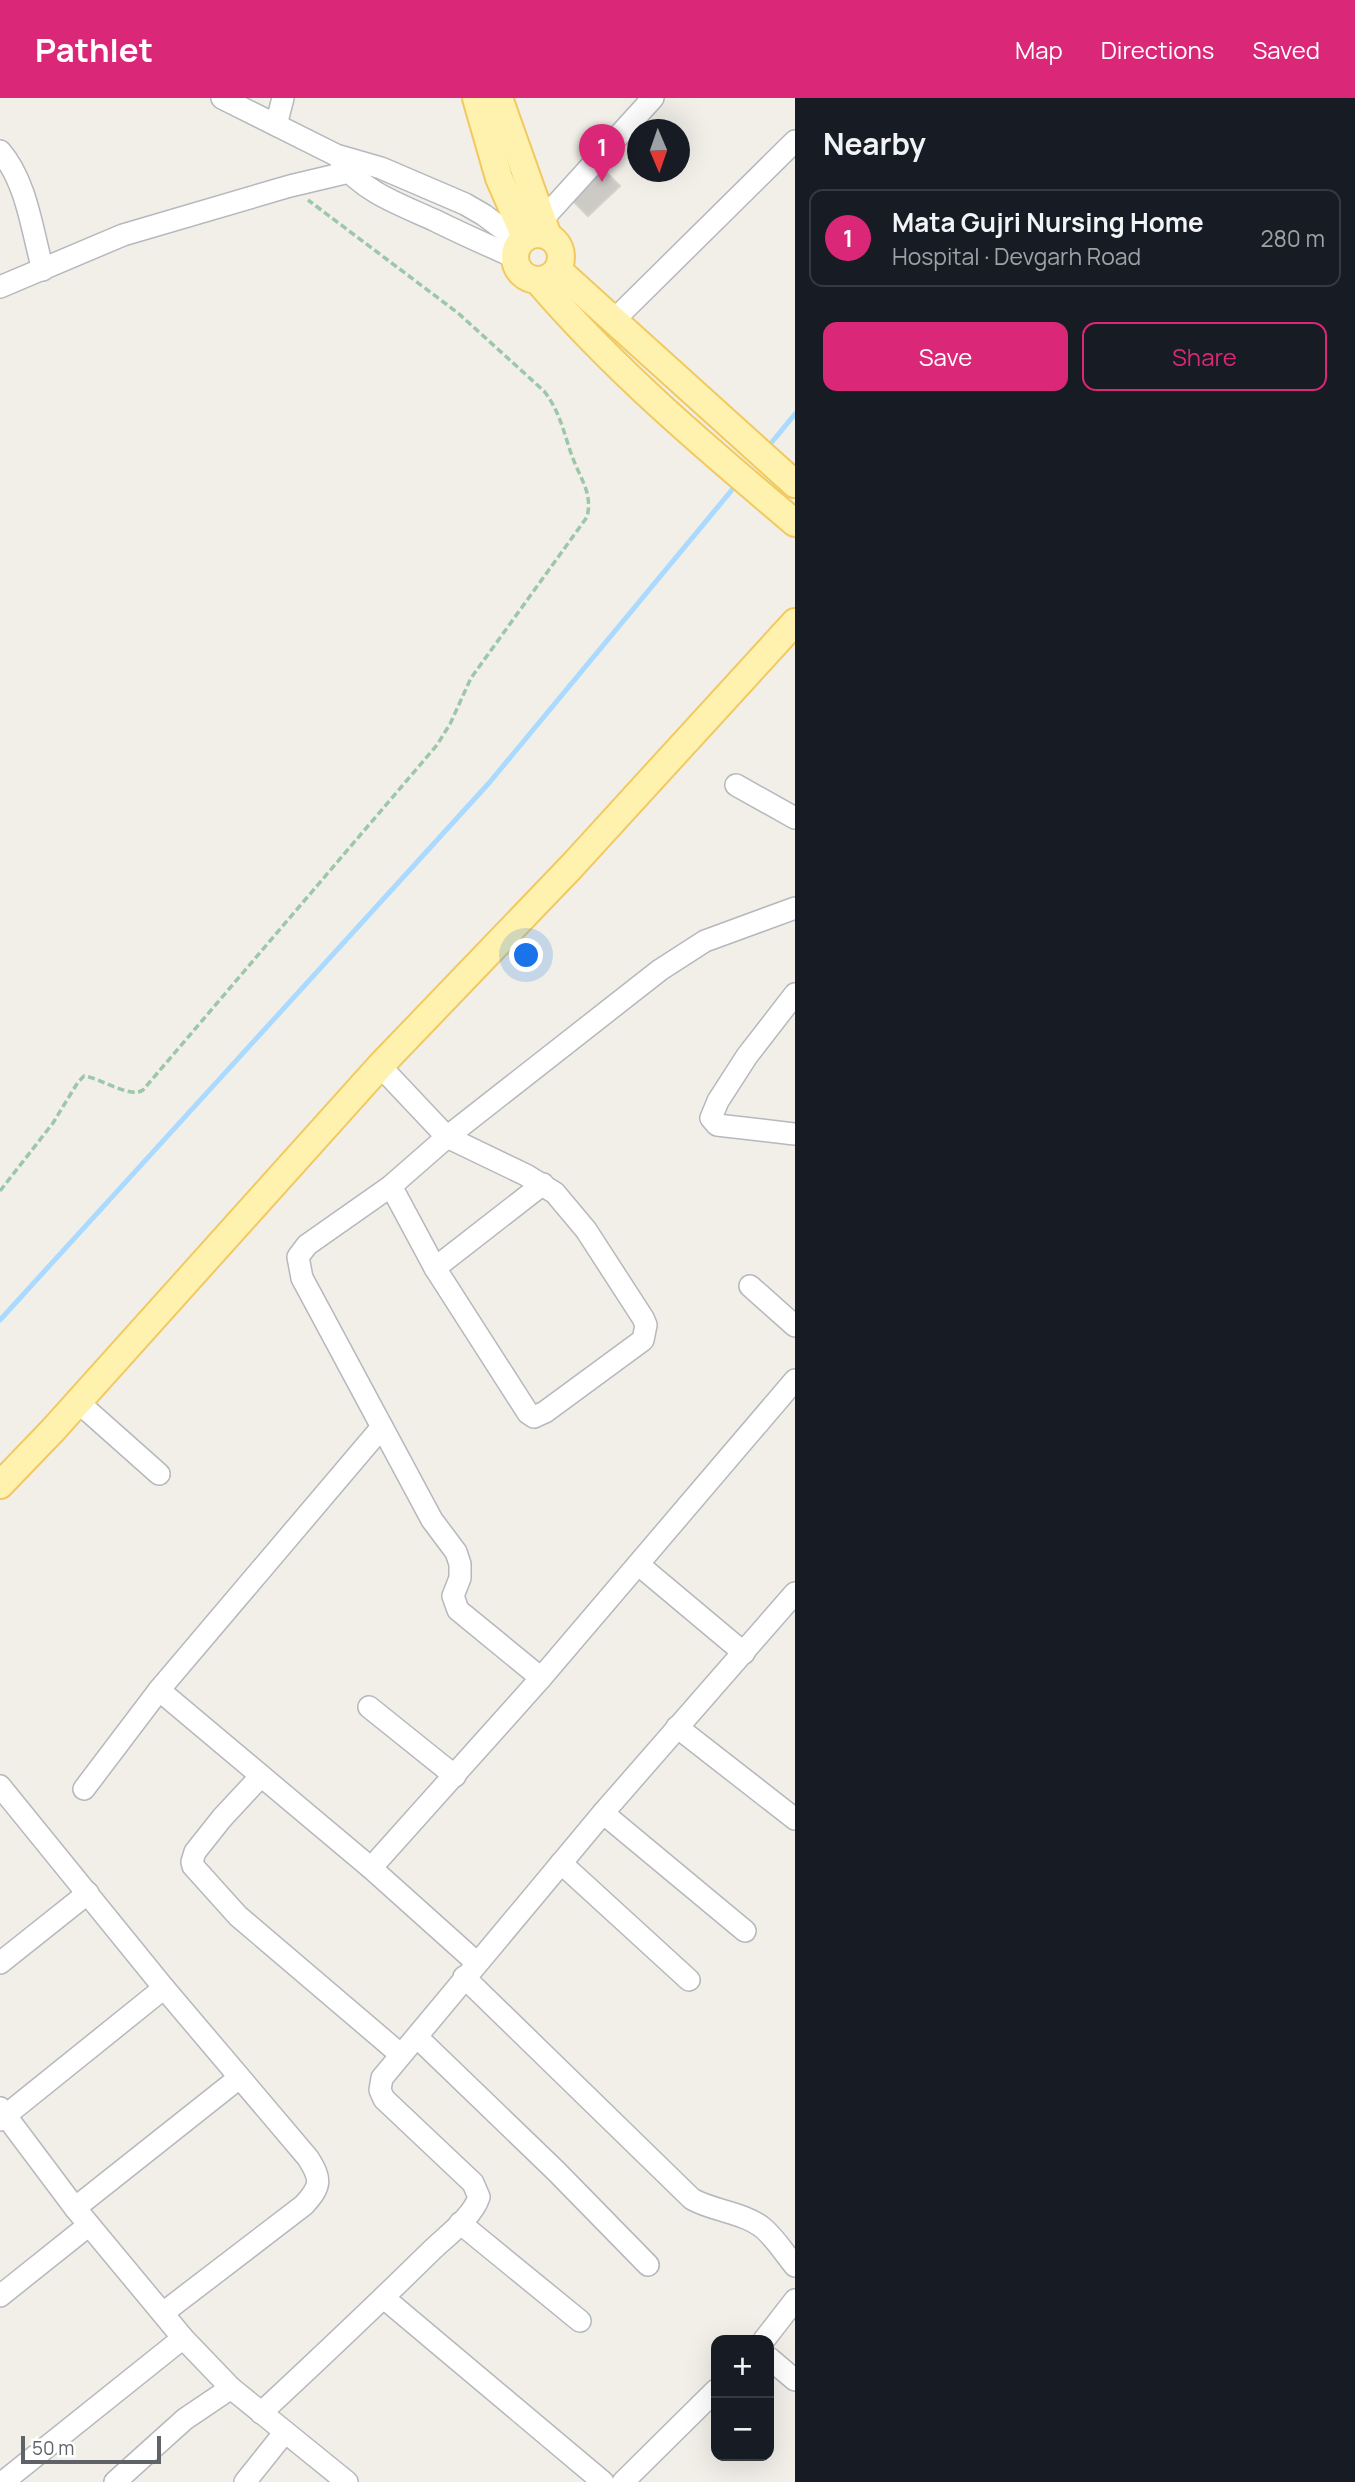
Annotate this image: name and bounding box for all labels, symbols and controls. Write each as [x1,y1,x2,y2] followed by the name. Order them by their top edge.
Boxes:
[35,27,153,72] text: Pathlet
[1015,33,1063,66] text: Map
[1101,33,1214,66] text: Directions
[1252,33,1320,66] text: Saved
[627,119,690,182] north arrow
[823,123,926,164] text: Nearby
[579,124,625,182] pin: 1
[892,204,1204,240] text: Mata Gujri Nursing Home
[843,222,853,254] text: 1
[1260,222,1325,254] text: 280 m
[892,240,1141,272] text: Hospital · Devgarh Road
[823,322,1068,391] button: Save
[1082,322,1327,391] button: Share
[509,938,543,972] your location
[711,2335,774,2461] map controls
[711,2335,774,2398] button: +
[711,2398,774,2461] button: −
[21,2433,161,2465] scale bar
[32,2435,74,2461] text: 50 m

